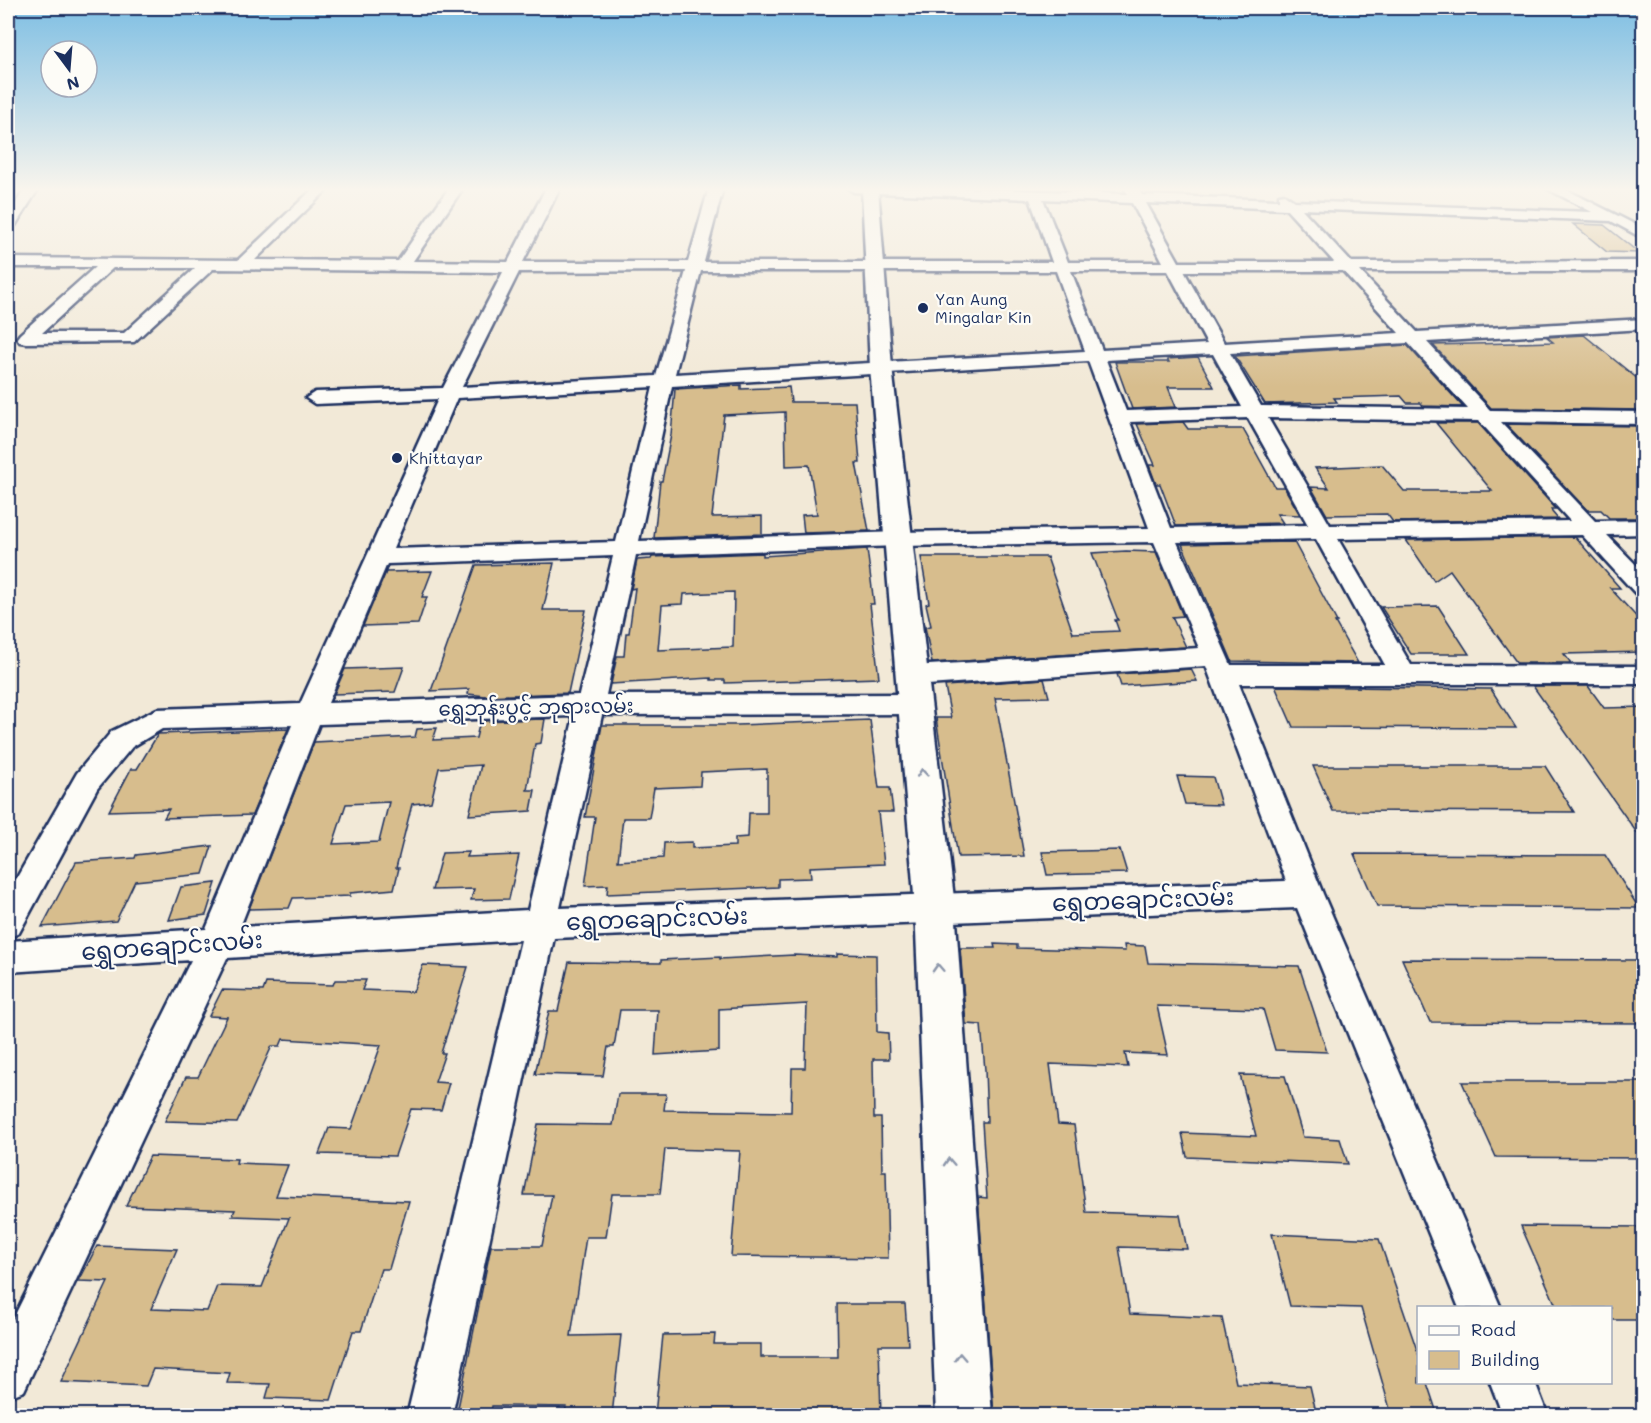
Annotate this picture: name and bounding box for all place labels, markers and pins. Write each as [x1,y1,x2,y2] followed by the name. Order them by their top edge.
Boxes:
[935,288,1031,327] place label: Yan Aung Mingalar Kin
[916,301,930,315] marker: Yan Aung Mingalar Kin
[409,447,483,468] place label: Khittayar
[390,451,404,465] marker: Khittayar

